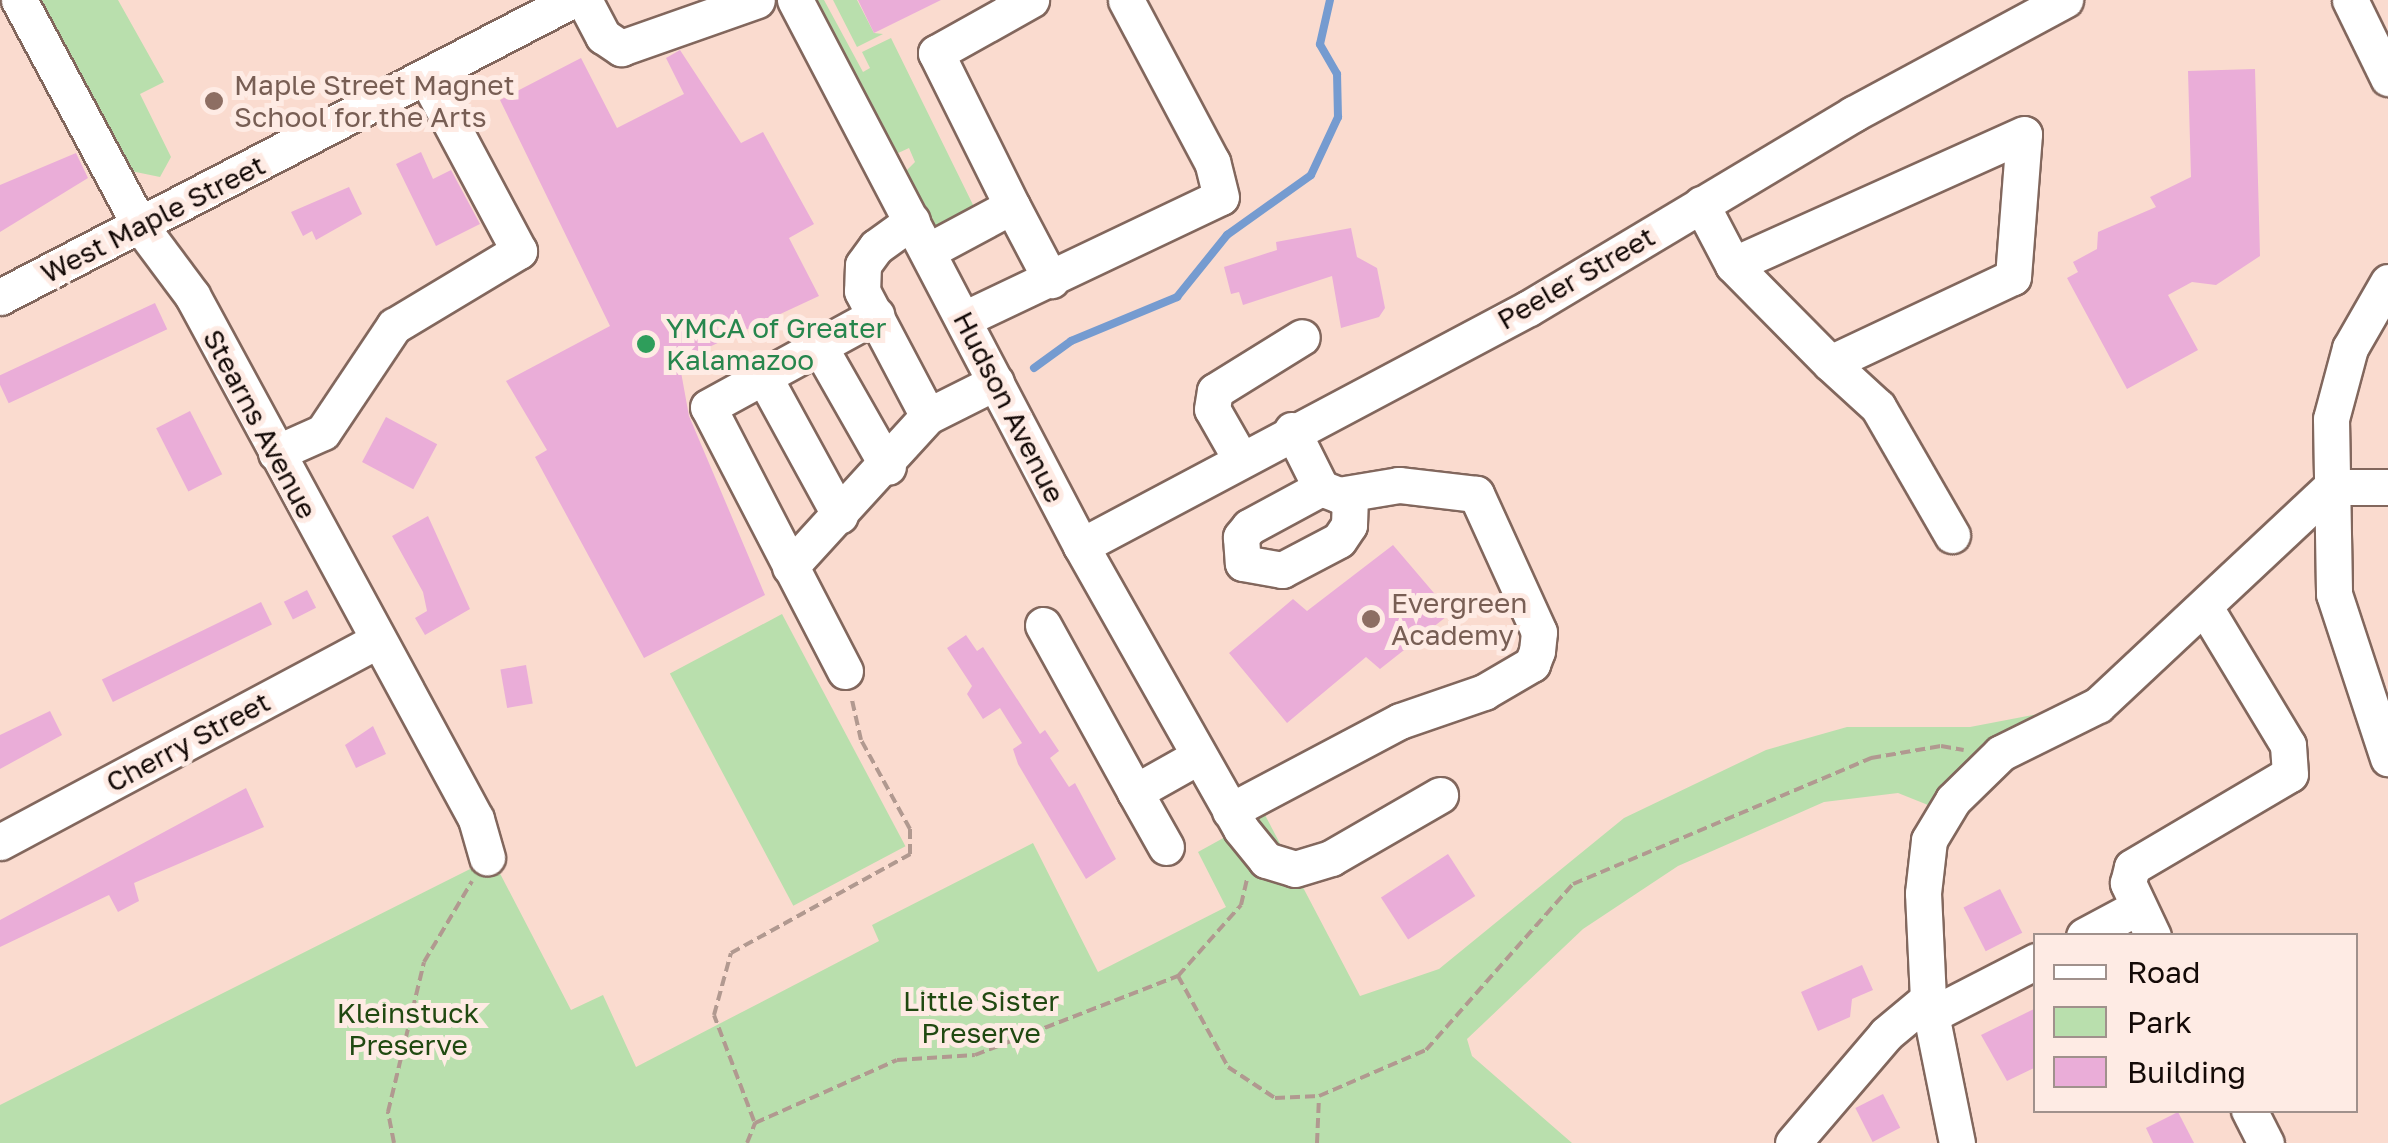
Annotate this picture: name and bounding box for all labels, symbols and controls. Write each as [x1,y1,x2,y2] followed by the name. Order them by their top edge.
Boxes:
[234,68,515,134] place label: Maple Street Magnet School for the Arts
[203,90,225,112] marker: Maple Street Magnet School for the Arts
[35,148,271,290] street label: West Maple Street
[1491,219,1661,337] street label: Peeler Street
[946,306,1072,508] street label: Hudson Avenue
[666,311,886,377] place label: YMCA of Greater Kalamazoo
[196,324,324,524] street label: Stearns Avenue
[635,333,657,355] marker: YMCA of Greater Kalamazoo
[1391,586,1527,652] place label: Evergreen Academy
[1360,608,1382,630] marker: Evergreen Academy
[100,685,276,799] street label: Cherry Street
[2033,933,2358,1113] legend
[2127,954,2201,990] text: Road
[903,984,1059,1050] park label: Little Sister Preserve
[337,996,479,1062] park label: Kleinstuck Preserve
[2127,1004,2192,1040] text: Park
[2127,1054,2246,1090] text: Building

